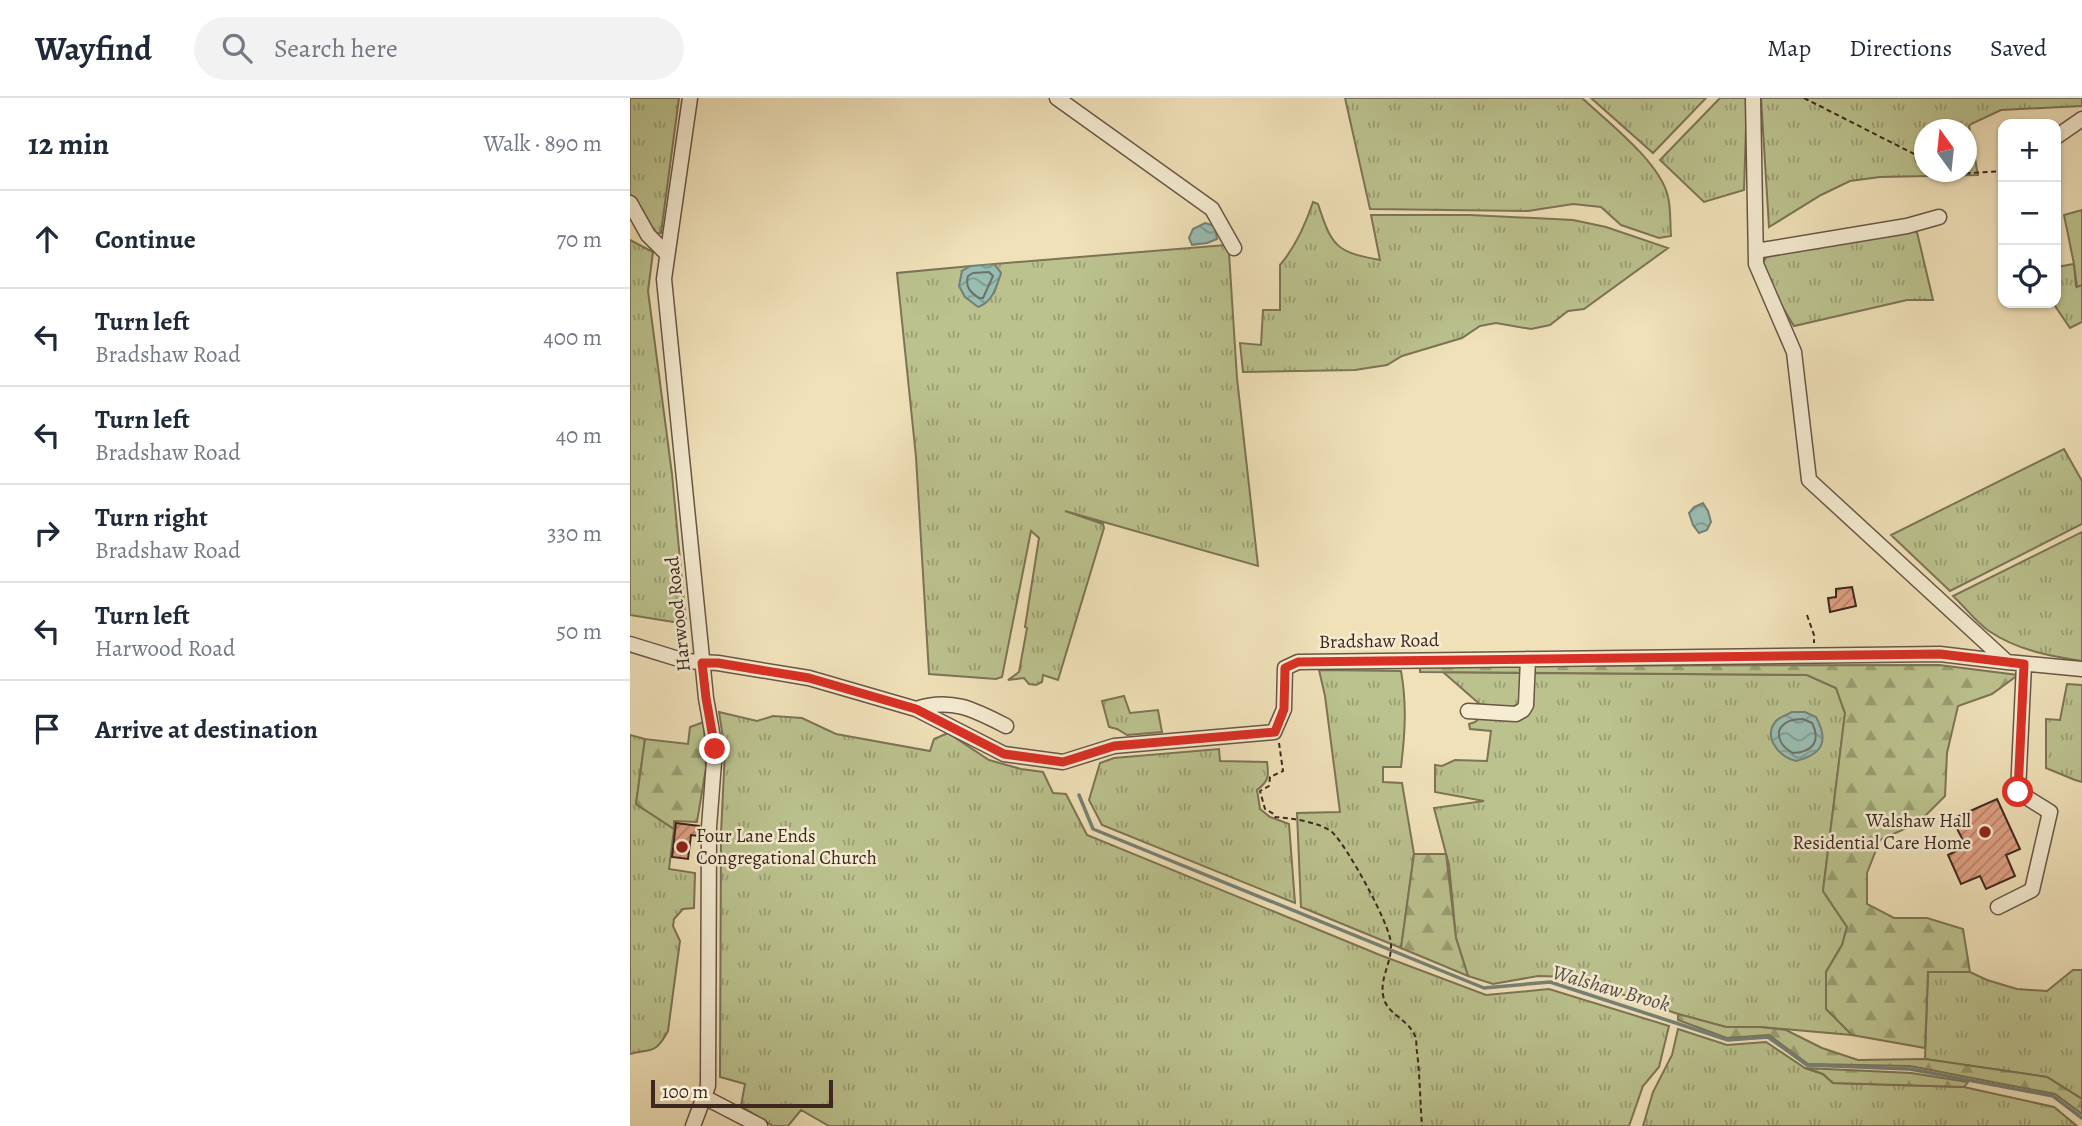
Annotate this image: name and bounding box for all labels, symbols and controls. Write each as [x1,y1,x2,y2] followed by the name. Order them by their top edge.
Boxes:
[194,17,684,80] search box
[35,26,152,71] text: Wayfind
[218,29,256,67] icon: search
[274,31,398,66] text: Search here
[1767,32,1811,64] text: Map
[1849,32,1952,64] text: Directions
[1990,32,2047,64] text: Saved
[1914,119,1977,182] north arrow
[1998,119,2061,308] map controls
[1998,119,2061,182] button: +
[28,124,109,164] text: 12 min
[483,128,602,159] text: Walk · 890 m
[1998,182,2061,245] button: −
[28,220,66,258] icon: ahead
[95,222,196,257] text: Continue
[556,224,602,255] text: 70 m
[1998,245,2061,308] button: locate
[95,304,190,339] text: Turn left
[28,318,66,356] icon: left
[543,322,602,353] text: 400 m
[95,339,241,370] text: Bradshaw Road
[95,402,190,437] text: Turn left
[28,416,66,454] icon: left
[556,420,602,451] text: 40 m
[95,437,241,468] text: Bradshaw Road
[95,500,208,535] text: Turn right
[28,514,66,552] icon: right
[547,518,602,549] text: 330 m
[95,535,241,566] text: Bradshaw Road
[659,554,697,673] street label: Harwood Road
[95,598,190,633] text: Turn left
[28,612,66,650] icon: left
[556,616,602,647] text: 50 m
[1319,627,1440,655] street label: Bradshaw Road
[95,633,235,664] text: Harwood Road
[28,710,66,748] icon: arrive
[95,712,318,747] text: Arrive at destination
[699,733,730,764] route end
[2002,776,2033,807] route start
[1793,808,1971,856] place label: Walshaw Hall Residential Care Home
[696,823,877,871] place label: Four Lane Ends Congregational Church
[1977,824,1993,840] marker: Walshaw Hall Residential Care Home
[674,839,690,855] marker: Four Lane Ends Congregational Church
[1549,958,1673,1018] water label: Walshaw Brook
[651,1077,833,1109] scale bar
[662,1079,708,1105] text: 100 m

